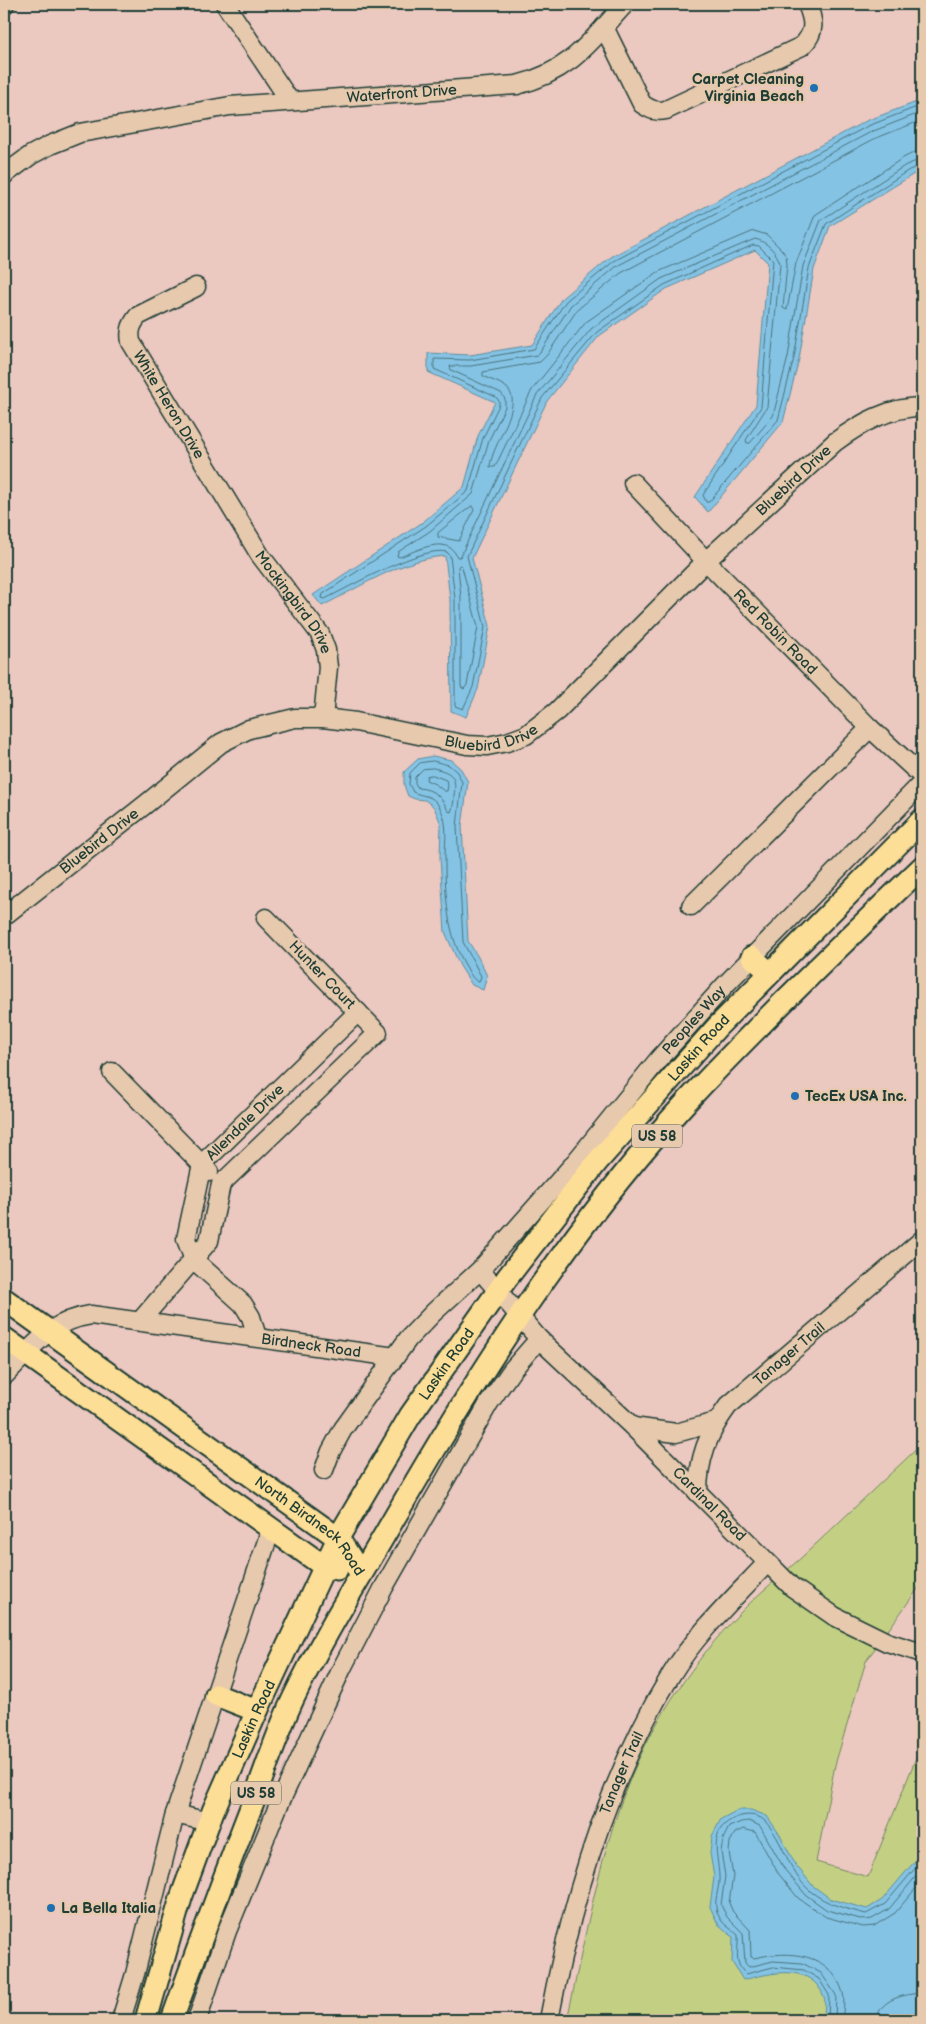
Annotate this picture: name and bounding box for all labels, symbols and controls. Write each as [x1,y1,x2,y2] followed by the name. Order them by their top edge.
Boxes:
[692,70,804,106] place label: Carpet Cleaning Virginia Beach
[346,80,458,107] street label: Waterfront Drive
[808,82,820,94] marker: Carpet Cleaning Virginia Beach
[129,347,209,462] street label: White Heron Drive
[752,441,835,520] street label: Bluebird Drive
[251,547,336,656] street label: Mockingbird Drive
[729,585,822,678] street label: Red Robin Road
[443,720,542,755] street label: Bluebird Drive
[55,804,143,878] street label: Bluebird Drive
[285,937,360,1013] street label: Hunter Court
[658,981,730,1059] street label: Peoples Way
[664,1010,734,1085] street label: Laskin Road
[202,1080,288,1165] street label: Allendale Drive
[805,1087,907,1106] place label: TecEx USA Inc.
[789,1090,801,1102] marker: TecEx USA Inc.
[632,1124,682,1148] road number: US 58
[749,1318,829,1390] street label: Tanager Trail
[415,1324,478,1404] street label: Laskin Road
[260,1329,362,1362] street label: Birdneck Road
[668,1463,750,1545] street label: Cardinal Road
[251,1472,369,1579] street label: North Birdneck Road
[228,1677,280,1761] street label: Laskin Road
[595,1728,648,1817] street label: Tanager Trail
[231,1782,281,1805] road number: US 58
[61,1899,156,1918] place label: La Bella Italia
[45,1902,57,1914] marker: La Bella Italia

